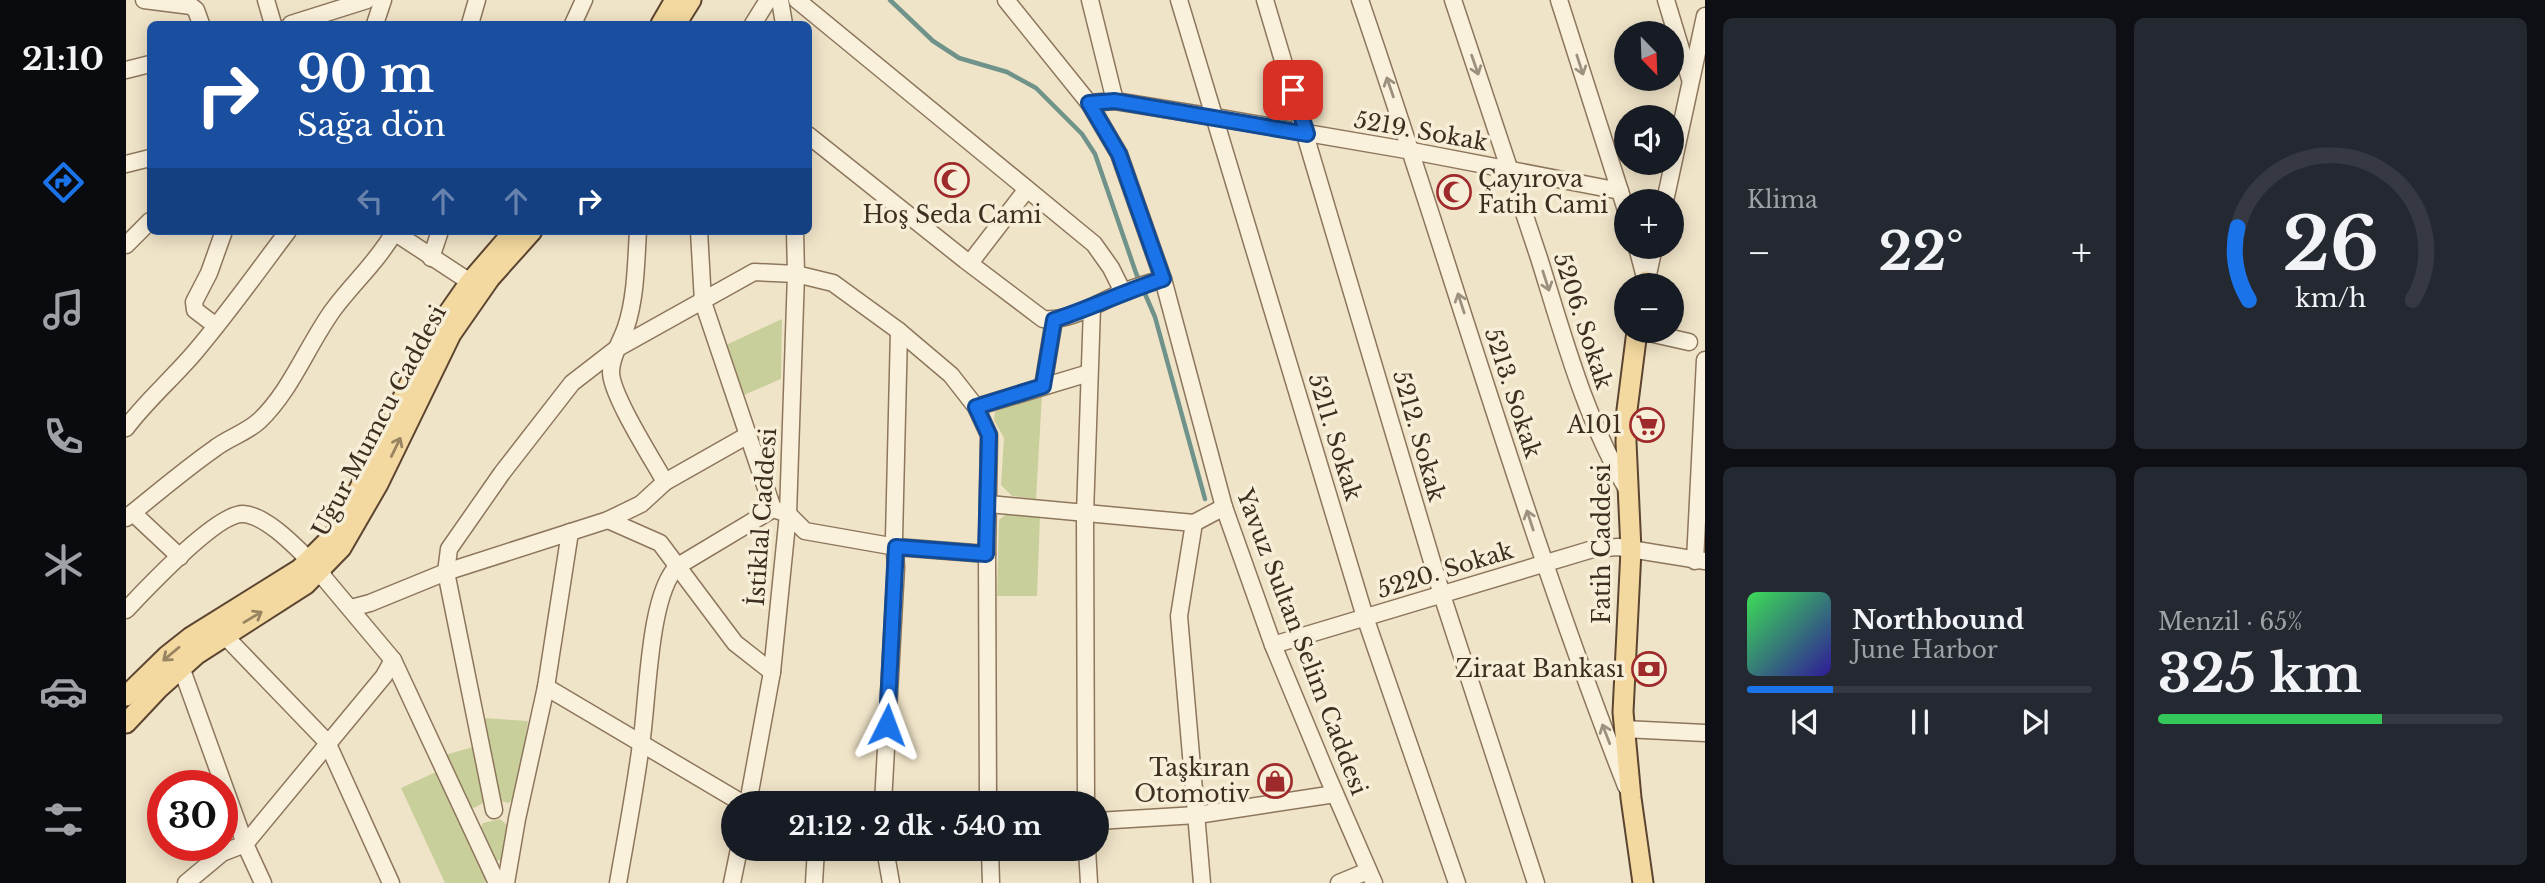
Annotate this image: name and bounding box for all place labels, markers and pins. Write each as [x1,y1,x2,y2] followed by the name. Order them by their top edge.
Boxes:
[1263,60,1323,120] pin
[933,161,971,199] mosque icon: Hoş Seda Cami
[1478,165,1608,219] place label: Çayırova Fatih Cami
[1435,173,1473,211] mosque icon: Çayırova Fatih Cami
[862,201,1042,229] place label: Hoş Seda Cami
[1628,406,1666,444] supermarket icon: A101
[1566,411,1622,439] place label: A101
[1630,650,1668,688] bank icon: Ziraat Bankası
[1455,655,1624,683] place label: Ziraat Bankası
[1134,754,1250,808] place label: Taşkıran Otomotiv
[1256,762,1294,800] shop icon: Taşkıran Otomotiv

